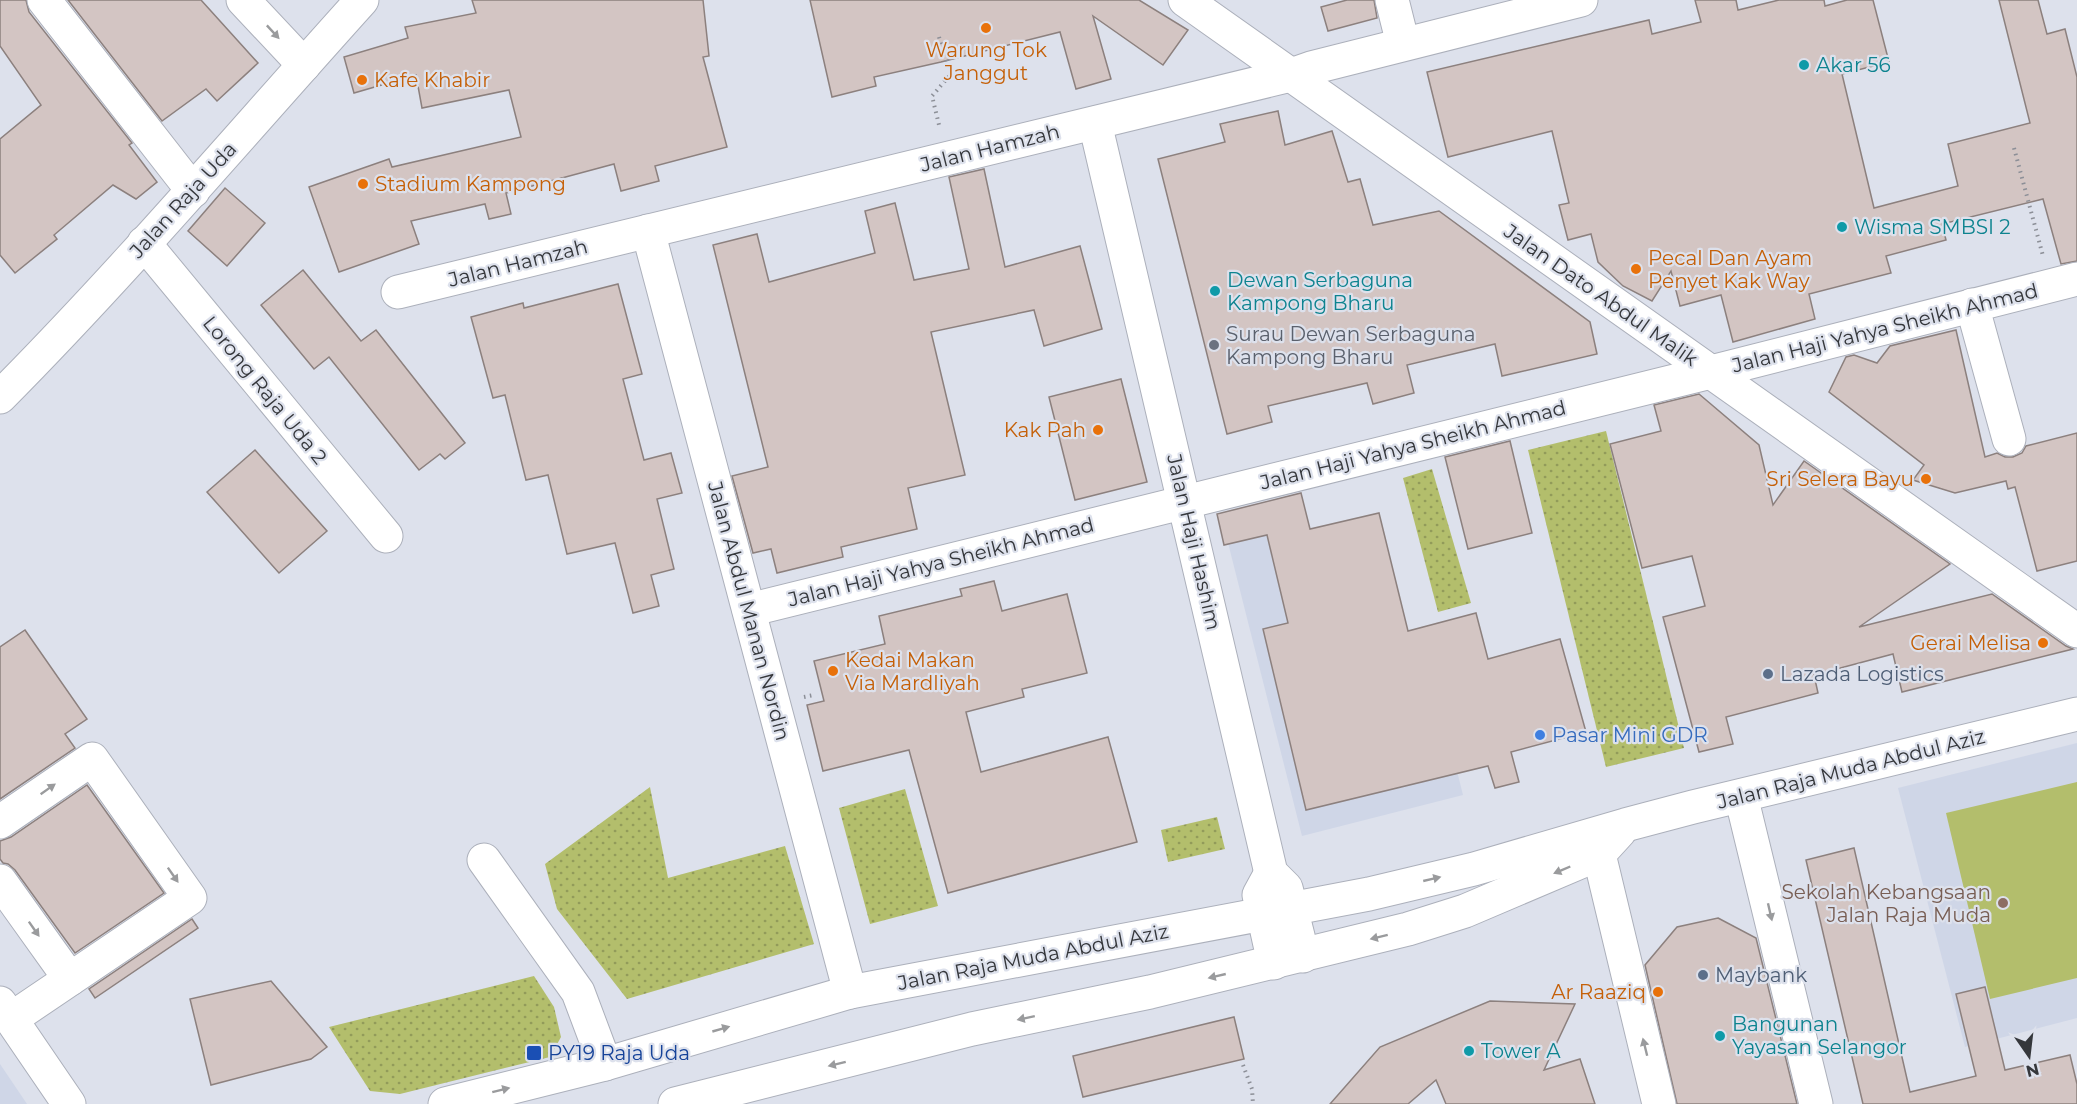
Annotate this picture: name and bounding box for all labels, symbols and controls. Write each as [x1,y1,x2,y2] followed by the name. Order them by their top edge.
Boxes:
[979,21,993,35] marker: Warung Tok Janggut
[266,25,280,39] one-way arrow
[925,38,1047,85] place label: Warung Tok Janggut
[1816,53,1891,77] place label: Akar 56
[1797,58,1811,72] marker: Akar 56
[374,68,490,92] place label: Kafe Khabir
[355,73,369,87] marker: Kafe Khabir
[917,119,1062,177] street label: Jalan Hamzah
[124,137,241,264] street label: Jalan Raja Uda
[375,172,566,196] place label: Stadium Kampong
[356,177,370,191] marker: Stadium Kampong
[1854,215,2011,239] place label: Wisma SMBSI 2
[1499,218,1702,371] street label: Jalan Dato Abdul Malik
[1835,220,1849,234] marker: Wisma SMBSI 2
[445,234,590,292] street label: Jalan Hamzah
[1648,246,1812,293] place label: Pecal Dan Ayam Penyet Kak Way
[1629,262,1643,276] marker: Pecal Dan Ayam Penyet Kak Way
[1227,268,1413,315] place label: Dewan Serbaguna Kampong Bharu
[1729,278,2040,378] street label: Jalan Haji Yahya Sheikh Ahmad
[1208,284,1222,298] marker: Dewan Serbaguna Kampong Bharu
[198,311,332,469] street label: Lorong Raja Uda 2
[1226,322,1476,369] place label: Surau Dewan Serbaguna Kampong Bharu
[1207,338,1221,352] marker: Surau Dewan Serbaguna Kampong Bharu
[1257,395,1568,495] street label: Jalan Haji Yahya Sheikh Ahmad
[1004,418,1086,442] place label: Kak Pah
[1091,423,1105,437] marker: Kak Pah
[1162,451,1226,632] street label: Jalan Haji Hashim
[1766,467,1914,491] place label: Sri Selera Bayu
[1919,472,1933,486] marker: Sri Selera Bayu
[703,478,795,743] street label: Jalan Abdul Manan Nordin
[785,512,1096,612] street label: Jalan Haji Yahya Sheikh Ahmad
[1910,631,2031,655] place label: Gerai Melisa
[2036,636,2050,650] marker: Gerai Melisa
[845,648,980,695] place label: Kedai Makan Via Mardliyah
[1780,662,1944,686] place label: Lazada Logistics
[826,664,840,678] marker: Kedai Makan Via Mardliyah
[1761,667,1775,681] marker: Lazada Logistics
[1552,723,1708,747] place label: Pasar Mini GDR
[1714,724,1987,814] street label: Jalan Raja Muda Abdul Aziz
[1533,728,1547,742] marker: Pasar Mini GDR
[40,783,57,794] one-way arrow
[1553,866,1571,876] one-way arrow
[167,867,178,883] one-way arrow
[1423,873,1441,883] one-way arrow
[1781,880,1991,927] place label: Sekolah Kebangsaan Jalan Raja Muda
[1996,896,2010,910] marker: Sekolah Kebangsaan Jalan Raja Muda
[1765,903,1775,921] one-way arrow
[895,919,1170,995] street label: Jalan Raja Muda Abdul Aziz
[28,920,40,936] one-way arrow
[1370,933,1388,943] one-way arrow
[1715,963,1807,987] place label: Maybank
[1696,968,1710,982] marker: Maybank
[1208,972,1226,982] one-way arrow
[1551,980,1646,1004] place label: Ar Raaziq
[1651,985,1665,999] marker: Ar Raaziq
[1732,1012,1907,1059] place label: Bangunan Yayasan Selangor
[1017,1014,1036,1023] one-way arrow
[712,1024,730,1034] one-way arrow
[1999,1026,2059,1086] north arrow
[1713,1029,1727,1043] marker: Bangunan Yayasan Selangor
[1640,1038,1650,1056] one-way arrow
[1481,1039,1561,1063] place label: Tower A
[548,1041,690,1065] place label: PY19 Raja Uda
[525,1044,543,1062] marker: PY19 Raja Uda
[1462,1044,1476,1058] marker: Tower A
[828,1059,846,1069] one-way arrow
[2024,1059,2041,1081] text: N
[492,1084,511,1094] one-way arrow

